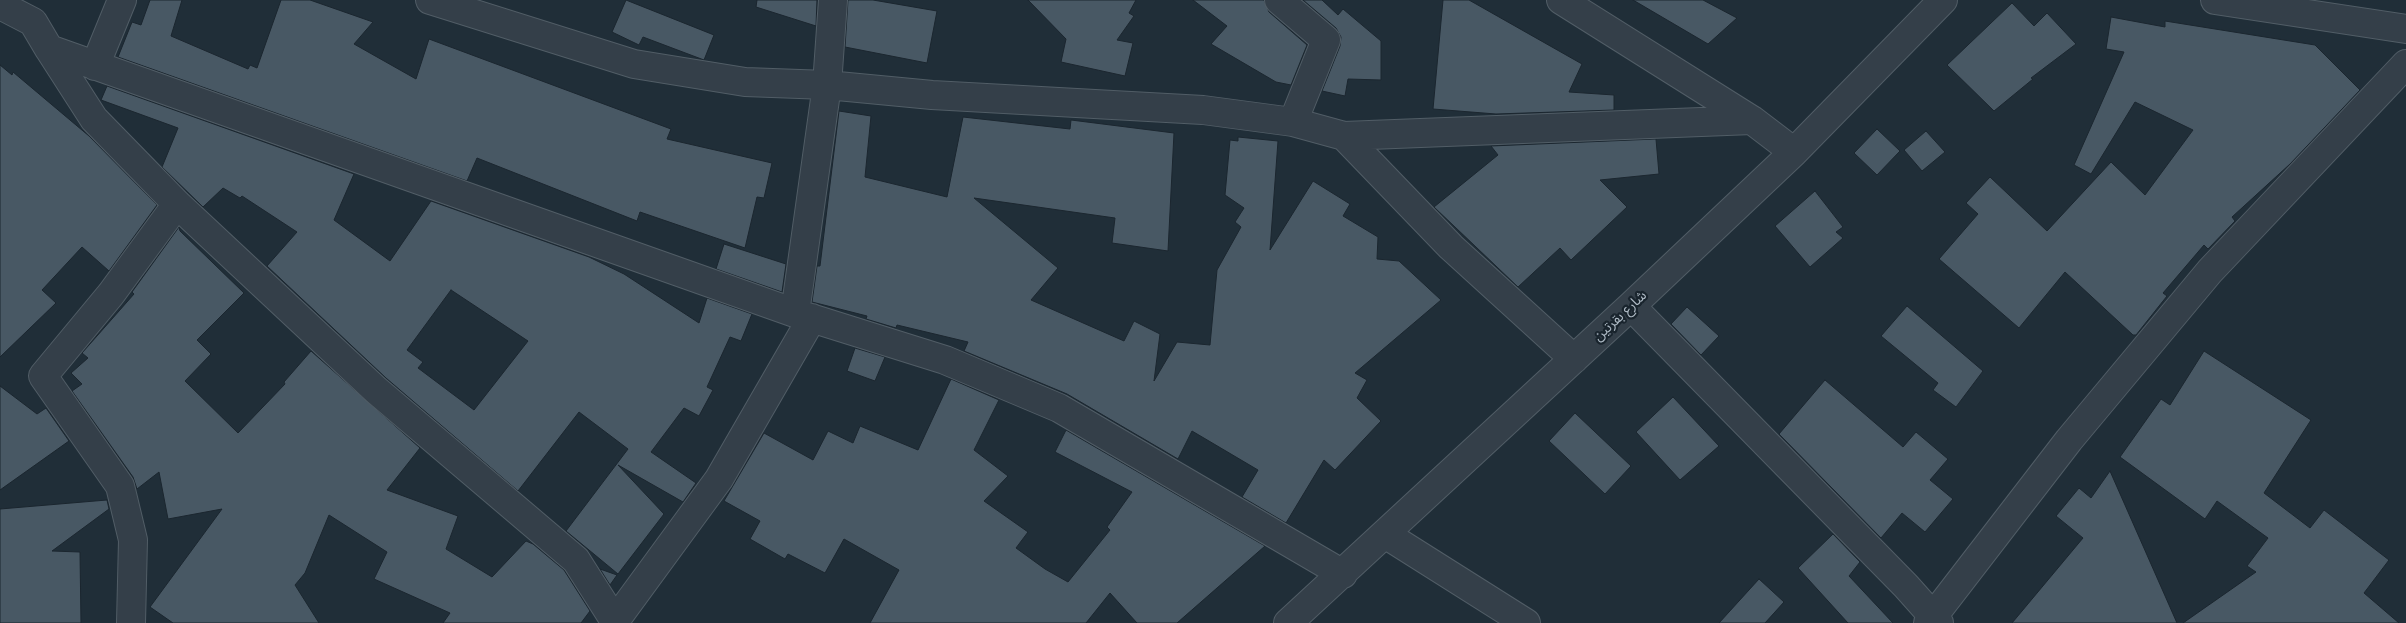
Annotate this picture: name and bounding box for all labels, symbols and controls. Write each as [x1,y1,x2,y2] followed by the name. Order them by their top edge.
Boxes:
[1590,287,1650,345] street label: شارع بقرتين

